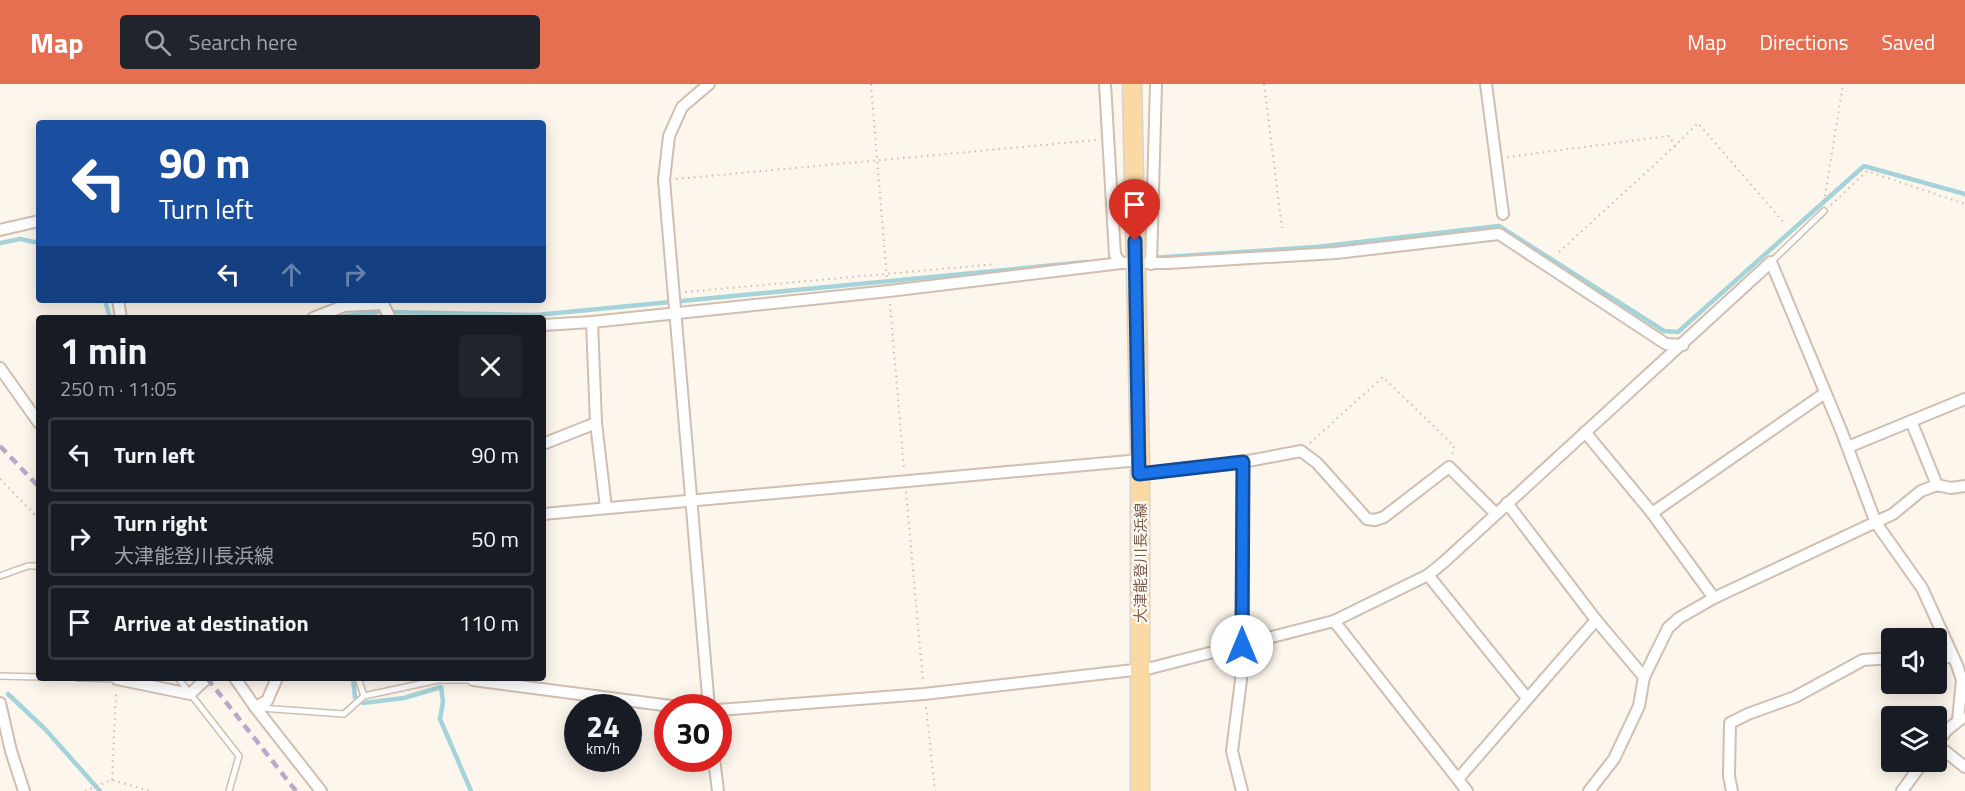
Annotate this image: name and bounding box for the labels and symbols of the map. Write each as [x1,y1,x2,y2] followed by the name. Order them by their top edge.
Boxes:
[1109,179,1160,241] pin
[1129,503,1152,623] street label: 大津能登川長浜線
[1210,614,1274,678] position arrow
[654,694,732,772] speed limit sign: 30

